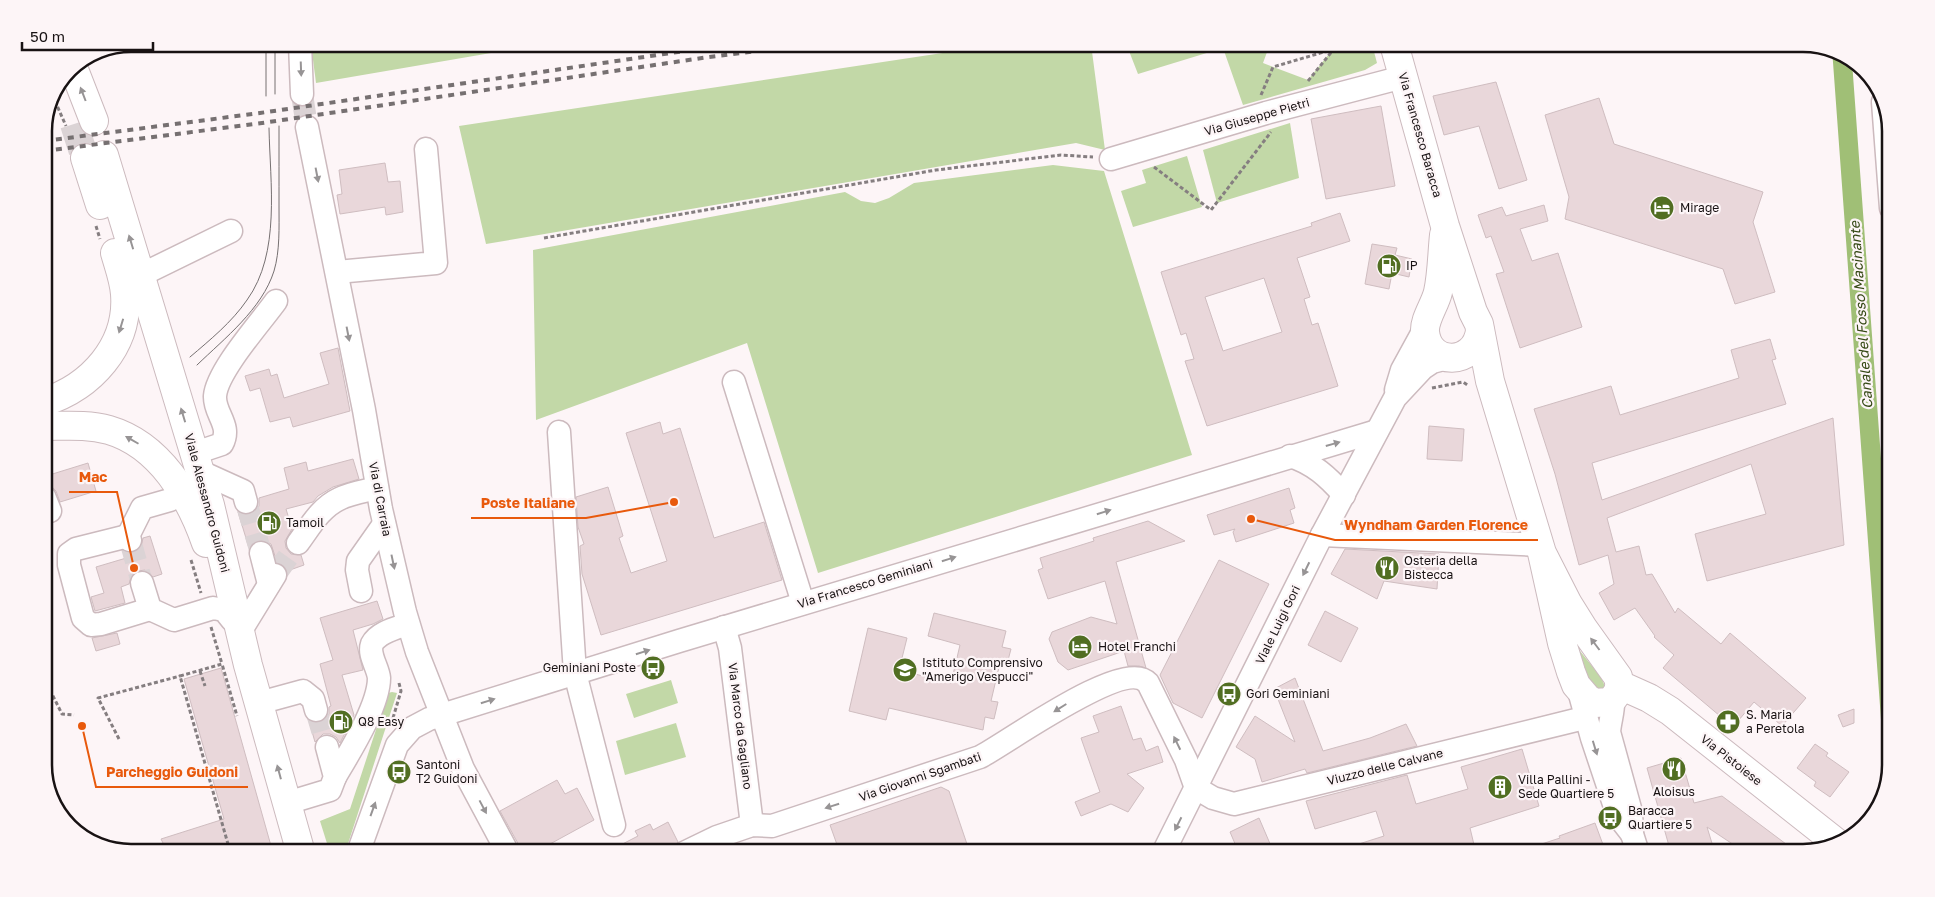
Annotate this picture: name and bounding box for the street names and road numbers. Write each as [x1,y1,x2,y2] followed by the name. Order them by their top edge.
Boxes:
[1395,71,1446,199] street label: Via Francesco Baracca
[1203,94,1311,139] street label: Via Giuseppe Pietri
[182,432,233,574] street label: Viale Alessandro Guidoni
[366,460,395,537] street label: Via di Carraia
[795,556,934,611] street label: Via Francesco Geminiani
[1252,583,1303,667] street label: Viale Luigi Gori
[725,662,756,790] street label: Via Marco da Gagliano
[1698,731,1765,788] street label: Via Pistoiese
[1325,745,1444,788] street label: Viuzzo delle Calvane
[857,749,983,805] street label: Via Giovanni Sgambati

